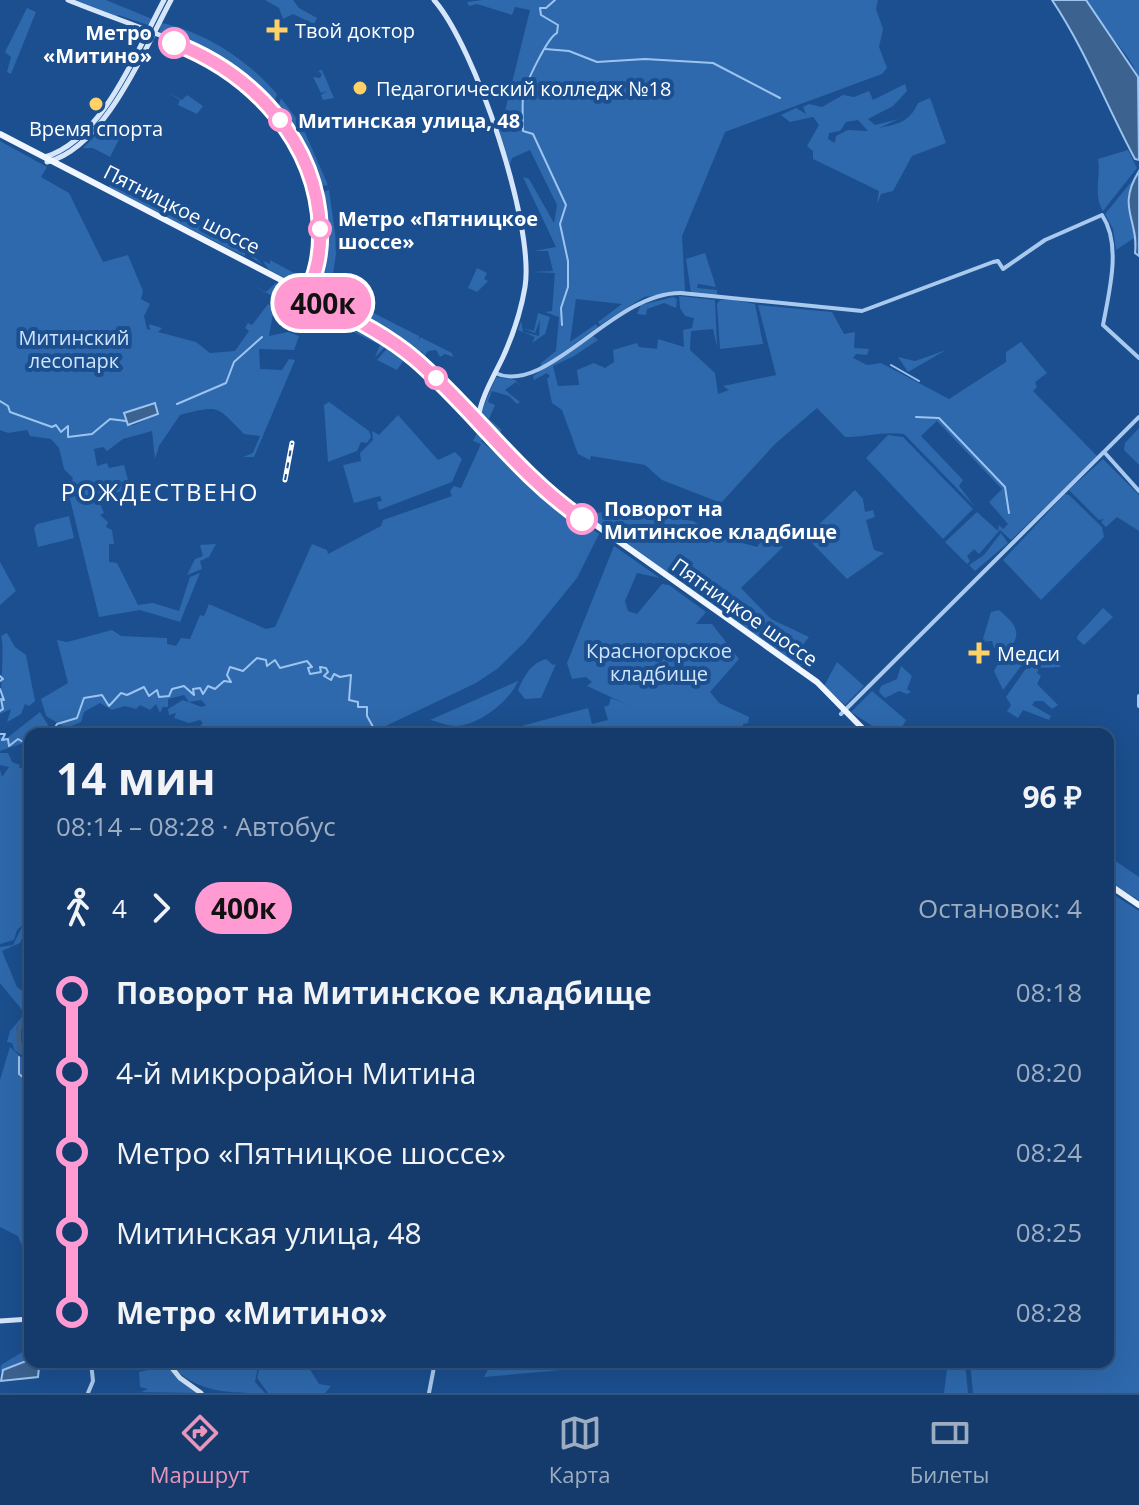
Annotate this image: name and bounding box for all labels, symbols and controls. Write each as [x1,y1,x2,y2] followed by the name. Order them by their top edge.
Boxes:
[295,17,415,44] place label: Твой доктор
[43,19,152,69] place label: Метро «Митино»
[266,19,288,41] marker: Твой доктор
[159,28,189,58] marker: Метро «Митино»
[376,75,671,102] place label: Педагогический колледж №18
[351,79,369,97] marker: Педагогический колледж №18
[87,95,105,113] marker: Время спорта
[298,107,520,134] place label: Митинская улица, 48
[269,109,291,131] marker: Митинская улица, 48
[29,115,163,142] place label: Время спорта
[99,158,265,260] street label: Пятницкое шоссе
[338,205,538,255] place label: Метро «Пятницкое шоссе»
[309,218,331,240] marker: Метро «Пятницкое шоссе»
[267,277,379,329] line badge: 400к
[290,284,356,322] text: 400к
[19,324,129,374] park label: Митинский лесопарк
[425,367,447,389] unlabelled marker
[61,475,259,508] district label: РОЖДЕСТВЕНО
[604,495,837,545] place label: Поворот на Митинское кладбище
[567,504,597,534] marker: Поворот на Митинское кладбище
[667,552,823,672] street label: Пятницкое шоссе
[586,637,732,687] park label: Красногорское кладбище
[997,640,1060,667] place label: Медси
[968,642,990,664] marker: Медси
[56,748,216,808] text: 14 мин
[1022,776,1082,817] text: 96 ₽
[56,808,336,844] text: 08:14 – 08:28 · Автобус
[56,886,100,930] icon: walk
[139,886,183,930] icon: forward
[211,889,276,927] text: 400к
[112,890,127,926] text: 4
[918,890,1082,926] text: Остановок: 4
[116,972,652,1013] text: Поворот на Митинское кладбище
[1016,974,1082,1010] text: 08:18
[116,1052,476,1093] text: 4-й микрорайон Митина
[1016,1054,1082,1090] text: 08:20
[116,1132,506,1173] text: Метро «Пятницкое шоссе»
[1016,1134,1082,1170] text: 08:24
[116,1212,422,1253] text: Митинская улица, 48
[1016,1214,1082,1250] text: 08:25
[116,1292,387,1333] text: Метро «Митино»
[1016,1294,1082,1330] text: 08:28
[150,1411,250,1489] tab: Маршрут
[549,1411,610,1489] tab: Карта
[910,1411,989,1489] tab: Билеты

